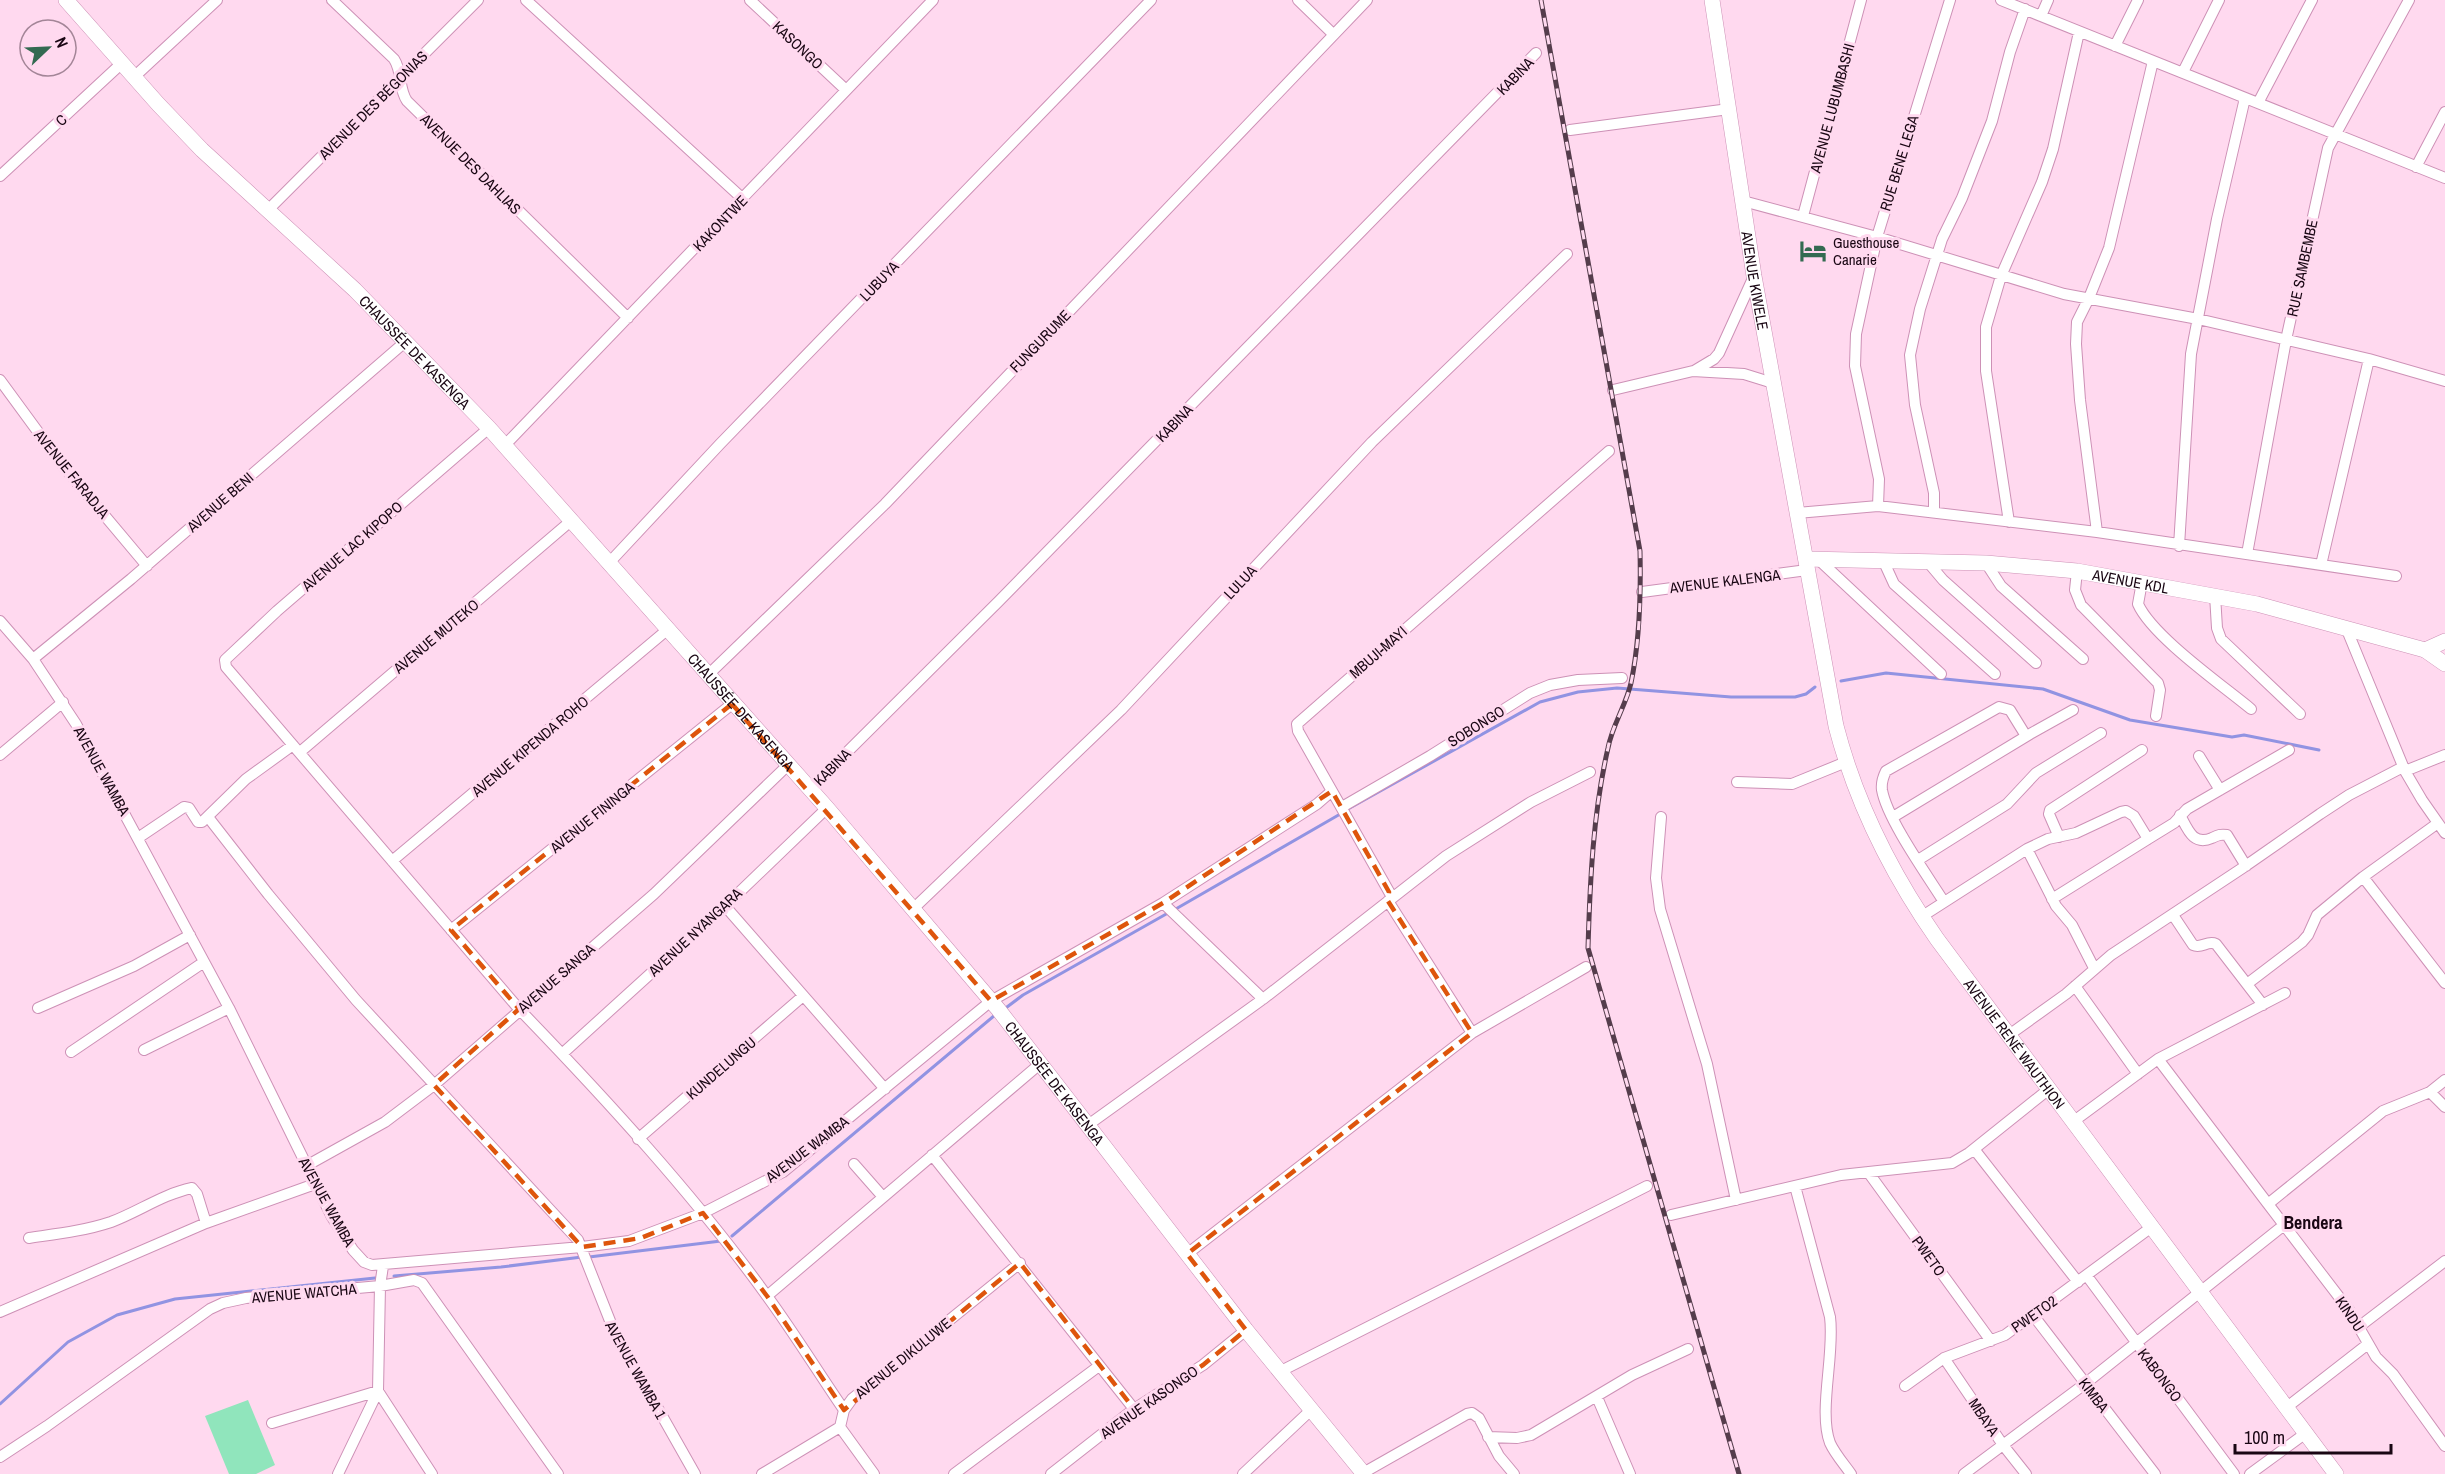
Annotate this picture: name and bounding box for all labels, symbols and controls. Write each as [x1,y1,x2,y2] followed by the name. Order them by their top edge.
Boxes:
[768,16,828,74] street label: KASONGO
[18,18,78,78] north arrow
[50,33,74,51] text: N
[1804,41,1859,176] street label: AVENUE LUBUMBASHI
[313,46,432,165] street label: AVENUE DES BÉGONIAS
[1492,52,1539,100] street label: KABINA
[415,108,526,219] street label: AVENUE DES DAHLIAS
[51,109,71,131] street label: C
[1874,112,1924,213] street label: RUE BENE LEGA
[688,190,752,256] street label: KAKONTWE
[2281,217,2323,319] street label: RUE SAMBEMBE
[1737,229,1774,332] street label: AVENUE KIWELE
[1833,232,1899,270] place label: Guesthouse Canarie
[1798,236,1828,266] hotel icon: Guesthouse Canarie
[855,256,904,306] street label: LUBUYA
[355,290,476,414] street label: CHAUSSÉE DE KASENGA
[1005,305,1075,377] street label: FUNGURUME
[1151,399,1198,447] street label: KABINA
[29,424,115,523] street label: AVENUE FARADJA
[181,467,258,537] street label: AVENUE BENI
[296,496,407,596] street label: AVENUE LAC KIPOPO
[1219,560,1262,604] street label: LULUA
[2090,563,2171,598] street label: AVENUE KDL
[1668,564,1782,598] street label: AVENUE KALENGA
[388,594,483,679] street label: AVENUE MUTEKO
[1345,621,1411,683] street label: MBUJI-MAYI
[683,648,800,776] street label: CHAUSSÉE DE KASENGA
[466,691,593,802] street label: AVENUE KIPENDA ROHO
[1443,700,1509,752] street label: SOBONGO
[68,722,136,820] street label: AVENUE WAMBA
[809,743,856,790] street label: KABINA
[545,776,639,858] street label: AVENUE FININGA
[643,882,747,982] street label: AVENUE NYANGARA
[512,938,600,1018] street label: AVENUE SANGA
[1959,973,2070,1113] street label: AVENUE RENÉ WAUTHION
[1000,1017,1110,1150] street label: CHAUSSÉE DE KASENGA
[682,1032,760,1104] street label: KUNDELUNGU
[760,1110,854,1188] street label: AVENUE WAMBA
[293,1153,361,1251] street label: AVENUE WAMBA
[2283,1210,2343,1235] district label: Bendera
[1907,1232,1951,1280] street label: PWETO
[250,1278,358,1308] street label: AVENUE WATCHA
[2007,1290,2061,1337] street label: PWETO2
[2331,1292,2369,1336] street label: KINDU
[850,1313,955,1404] street label: AVENUE DIKULUWE
[600,1316,672,1423] street label: AVENUE WAMBA 1
[2133,1344,2187,1406] street label: KABONGO
[1095,1360,1202,1444] street label: AVENUE KASONGO
[2074,1373,2114,1417] street label: KIMBA
[1964,1394,2005,1441] street label: MBAYA
[2235,1417,2391,1455] scale bar
[2244,1425,2285,1450] text: 100 m

